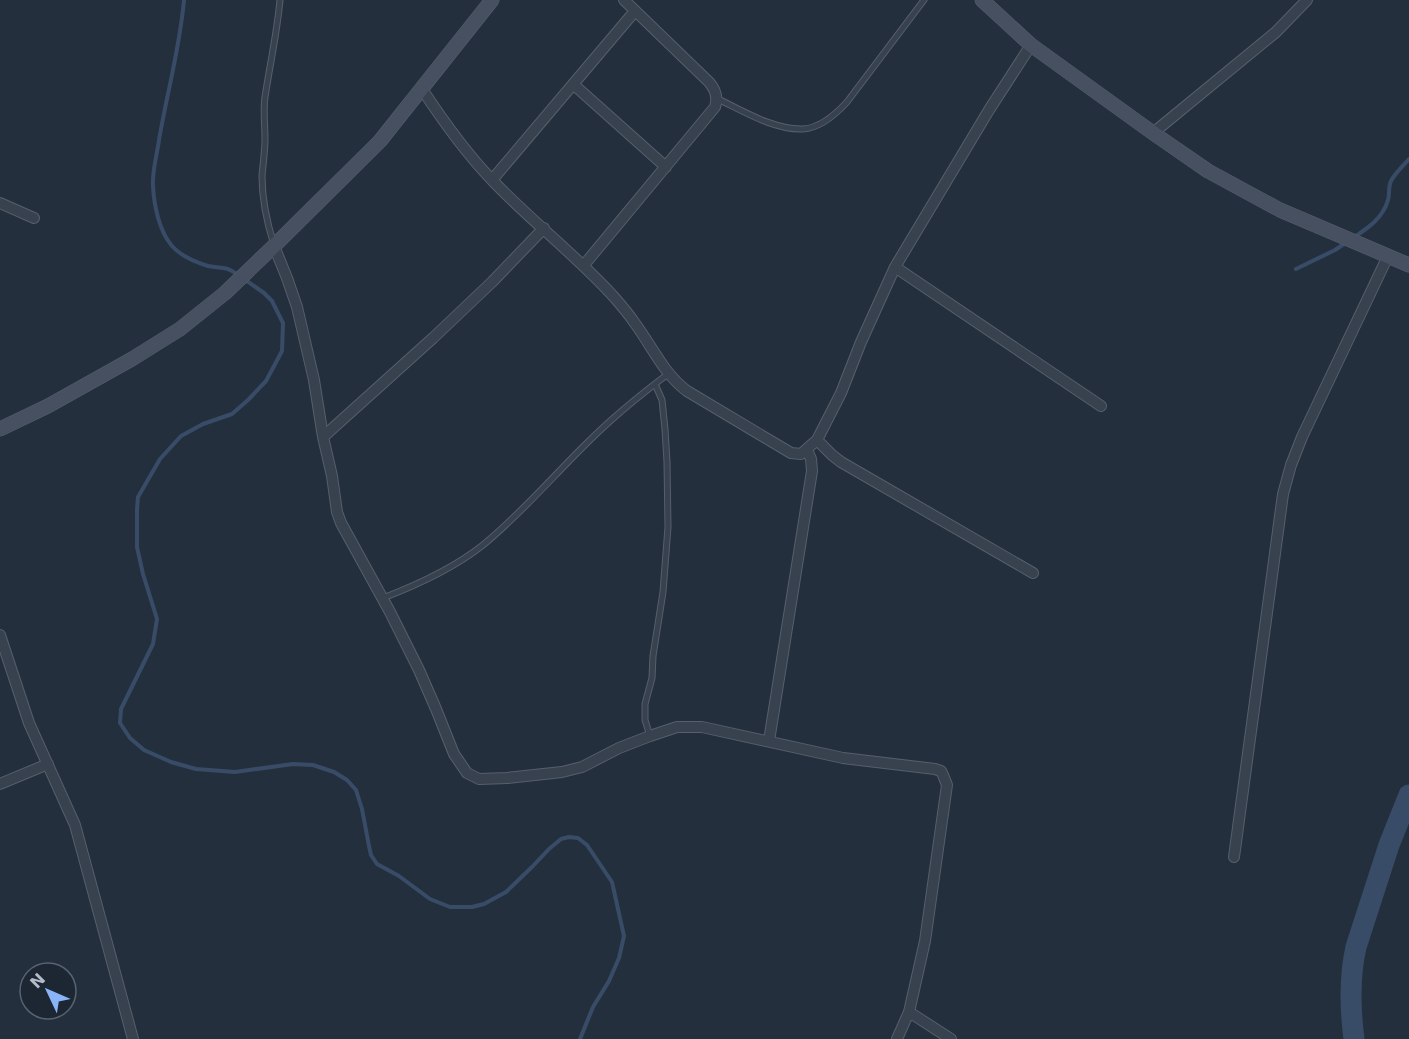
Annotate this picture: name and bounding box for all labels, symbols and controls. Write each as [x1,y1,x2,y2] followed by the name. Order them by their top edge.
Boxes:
[18,961,78,1021] north arrow
[26,970,49,992] text: N

